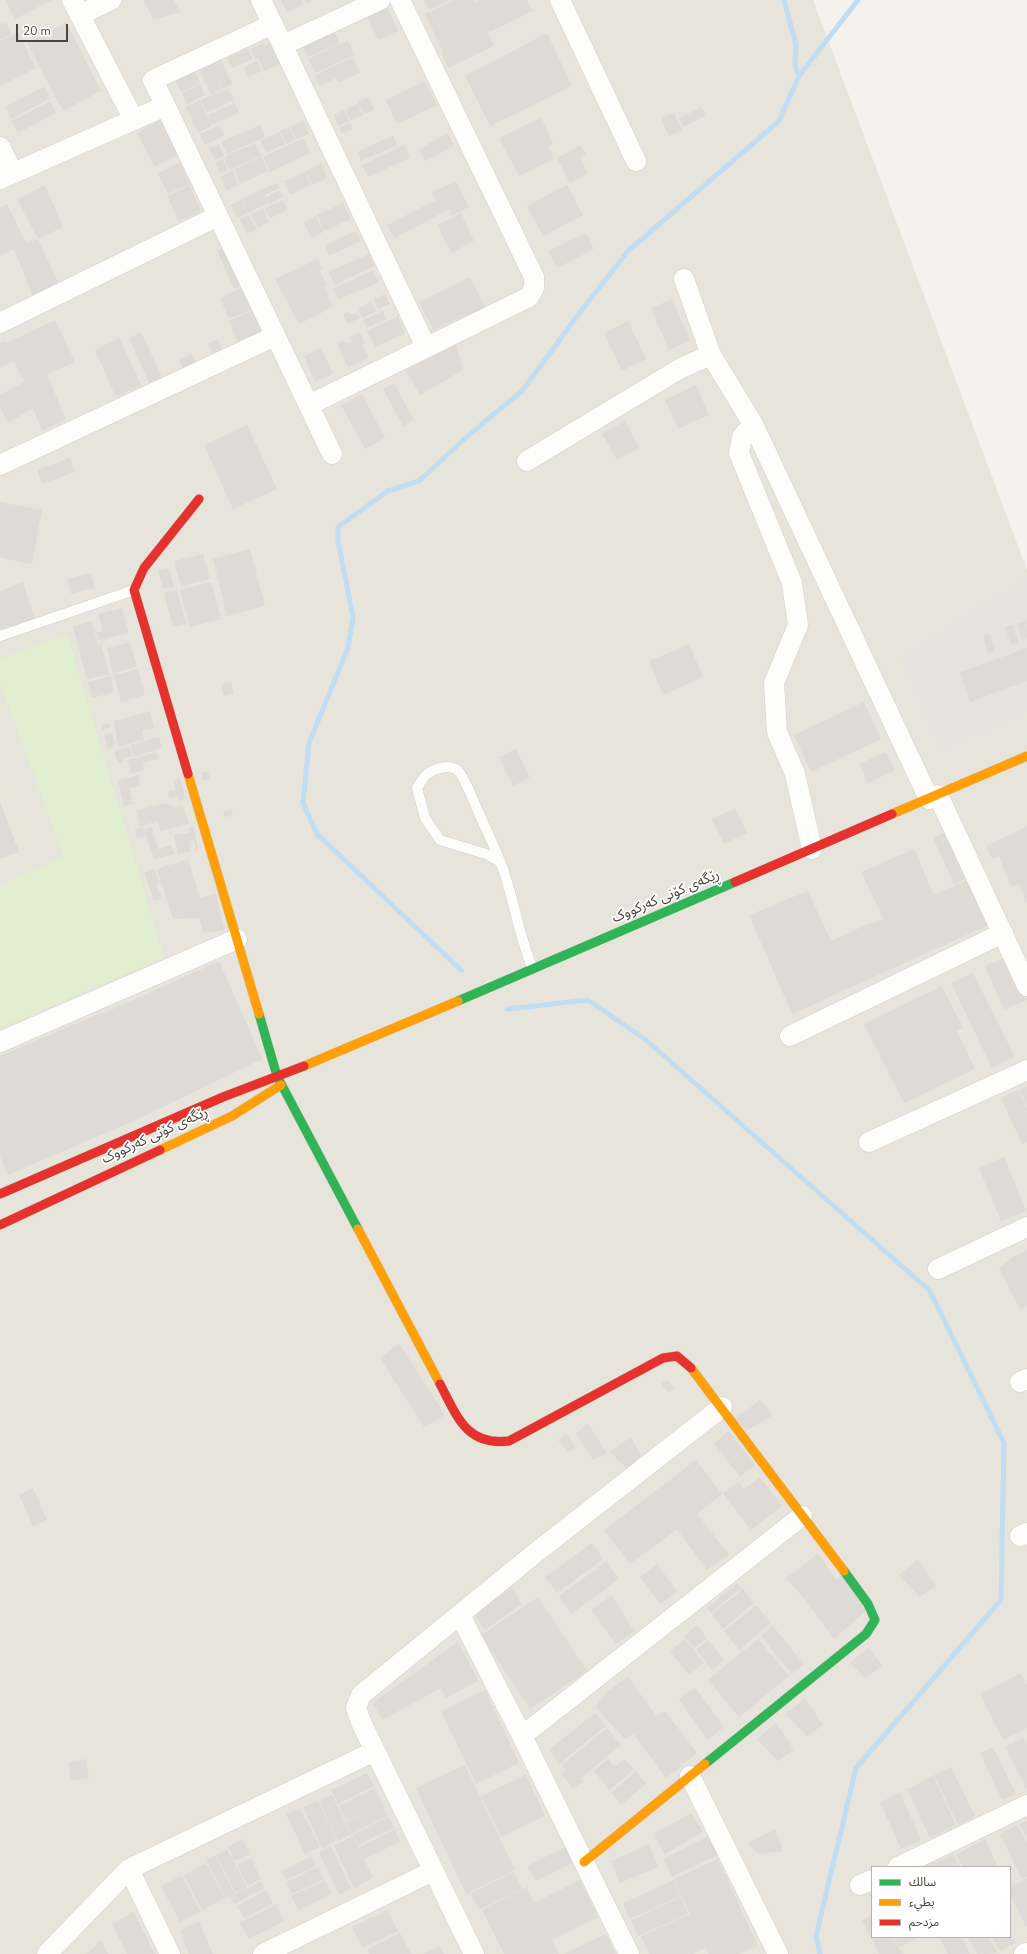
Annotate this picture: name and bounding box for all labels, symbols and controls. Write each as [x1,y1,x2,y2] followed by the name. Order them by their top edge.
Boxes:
[18,16,70,42] scale bar
[23,23,51,39] text: 20 m
[610,867,722,927] street label: ڕێگەی کۆنی کەرکووک
[99,1104,211,1168] street label: ڕێگەی کۆنی کەرکووک
[871,1866,1011,1938] legend
[909,1874,936,1890] text: سالك
[909,1894,935,1910] text: بطيء
[909,1914,939,1930] text: مزدحم

